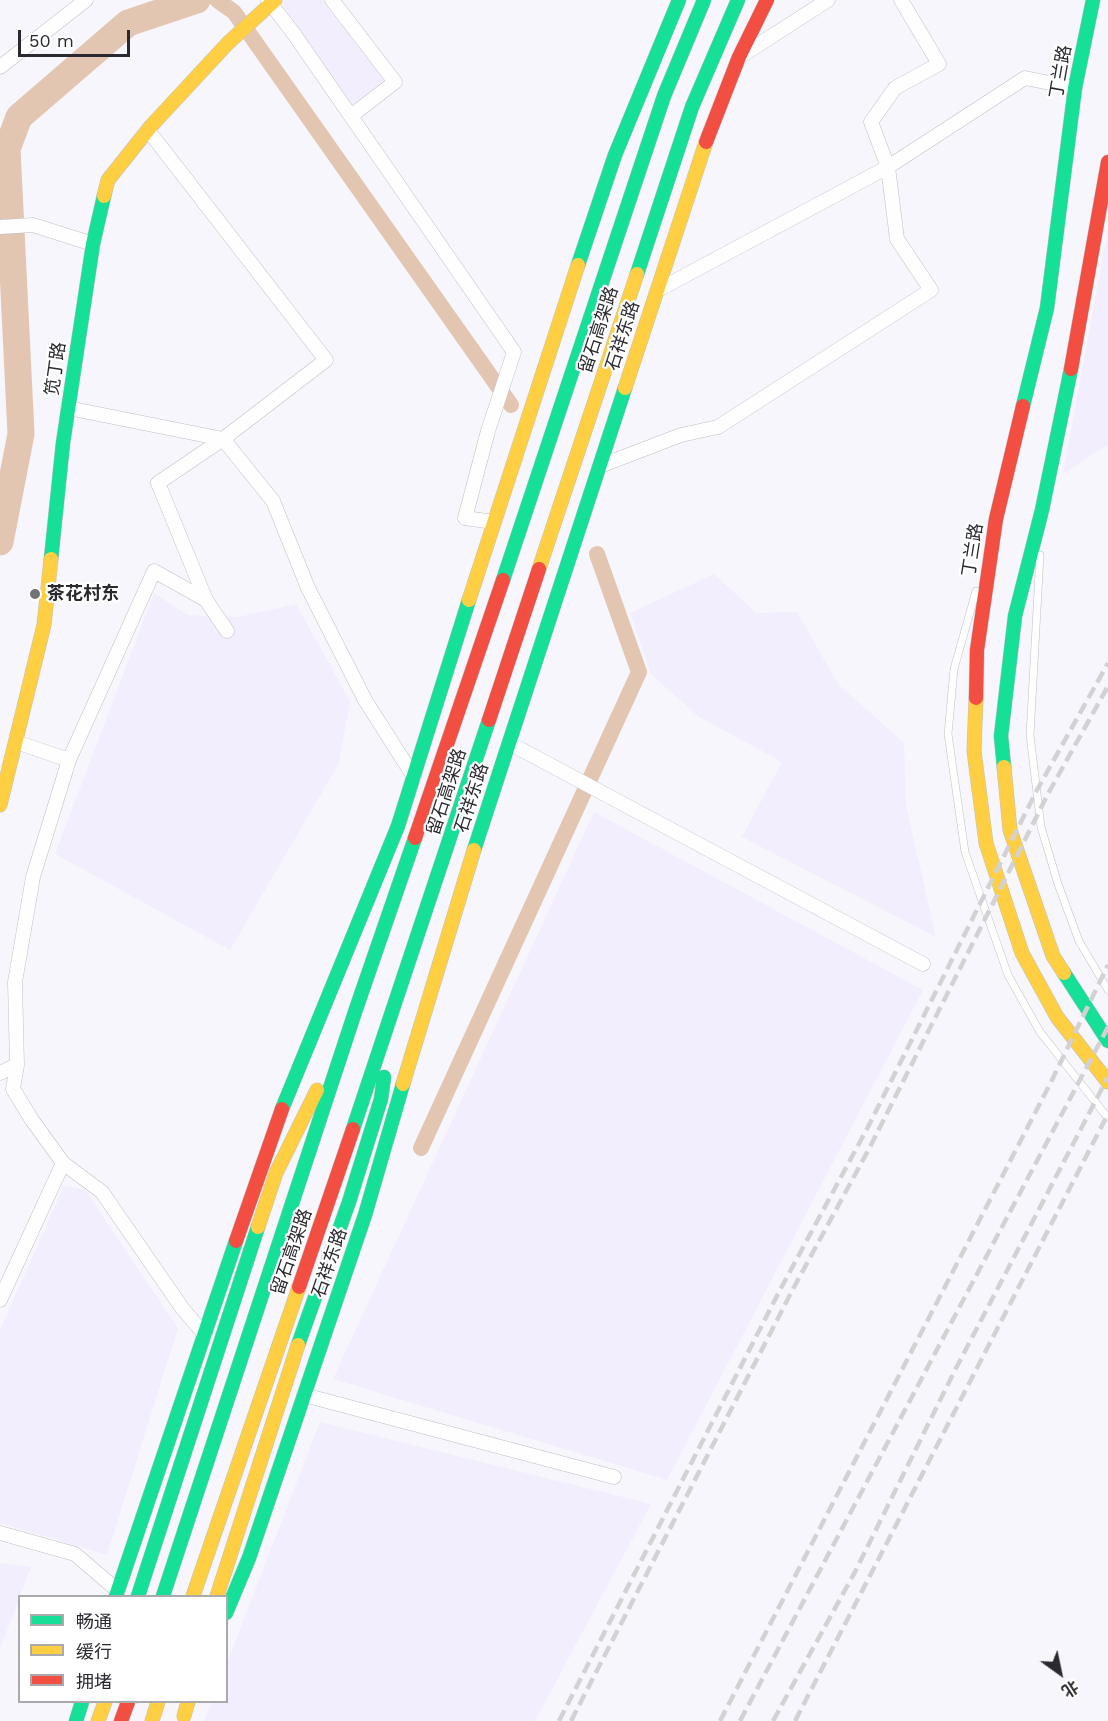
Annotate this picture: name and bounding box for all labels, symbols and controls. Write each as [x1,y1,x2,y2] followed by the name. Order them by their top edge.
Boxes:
[21,18,134,56] scale bar
[29,30,74,51] text: 50 m
[1046,44,1076,100] street label: 丁兰路
[575,284,623,376] street label: 留石高架路
[602,298,644,374] street label: 石祥东路
[42,341,70,397] street label: 笕丁路
[958,522,988,578] street label: 丁兰路
[47,583,119,605] place label: 茶花村东
[28,587,42,601] marker: 茶花村东
[423,746,471,838] street label: 留石高架路
[451,760,493,836] street label: 石祥东路
[267,1206,317,1298] street label: 留石高架路
[308,1225,352,1301] street label: 石祥东路
[18,1595,228,1703] legend
[76,1611,112,1632] text: 畅通
[76,1641,112,1662] text: 缓行
[1030,1643,1090,1703] north arrow
[76,1671,112,1692] text: 拥堵
[1058,1676,1082,1701] text: 北

